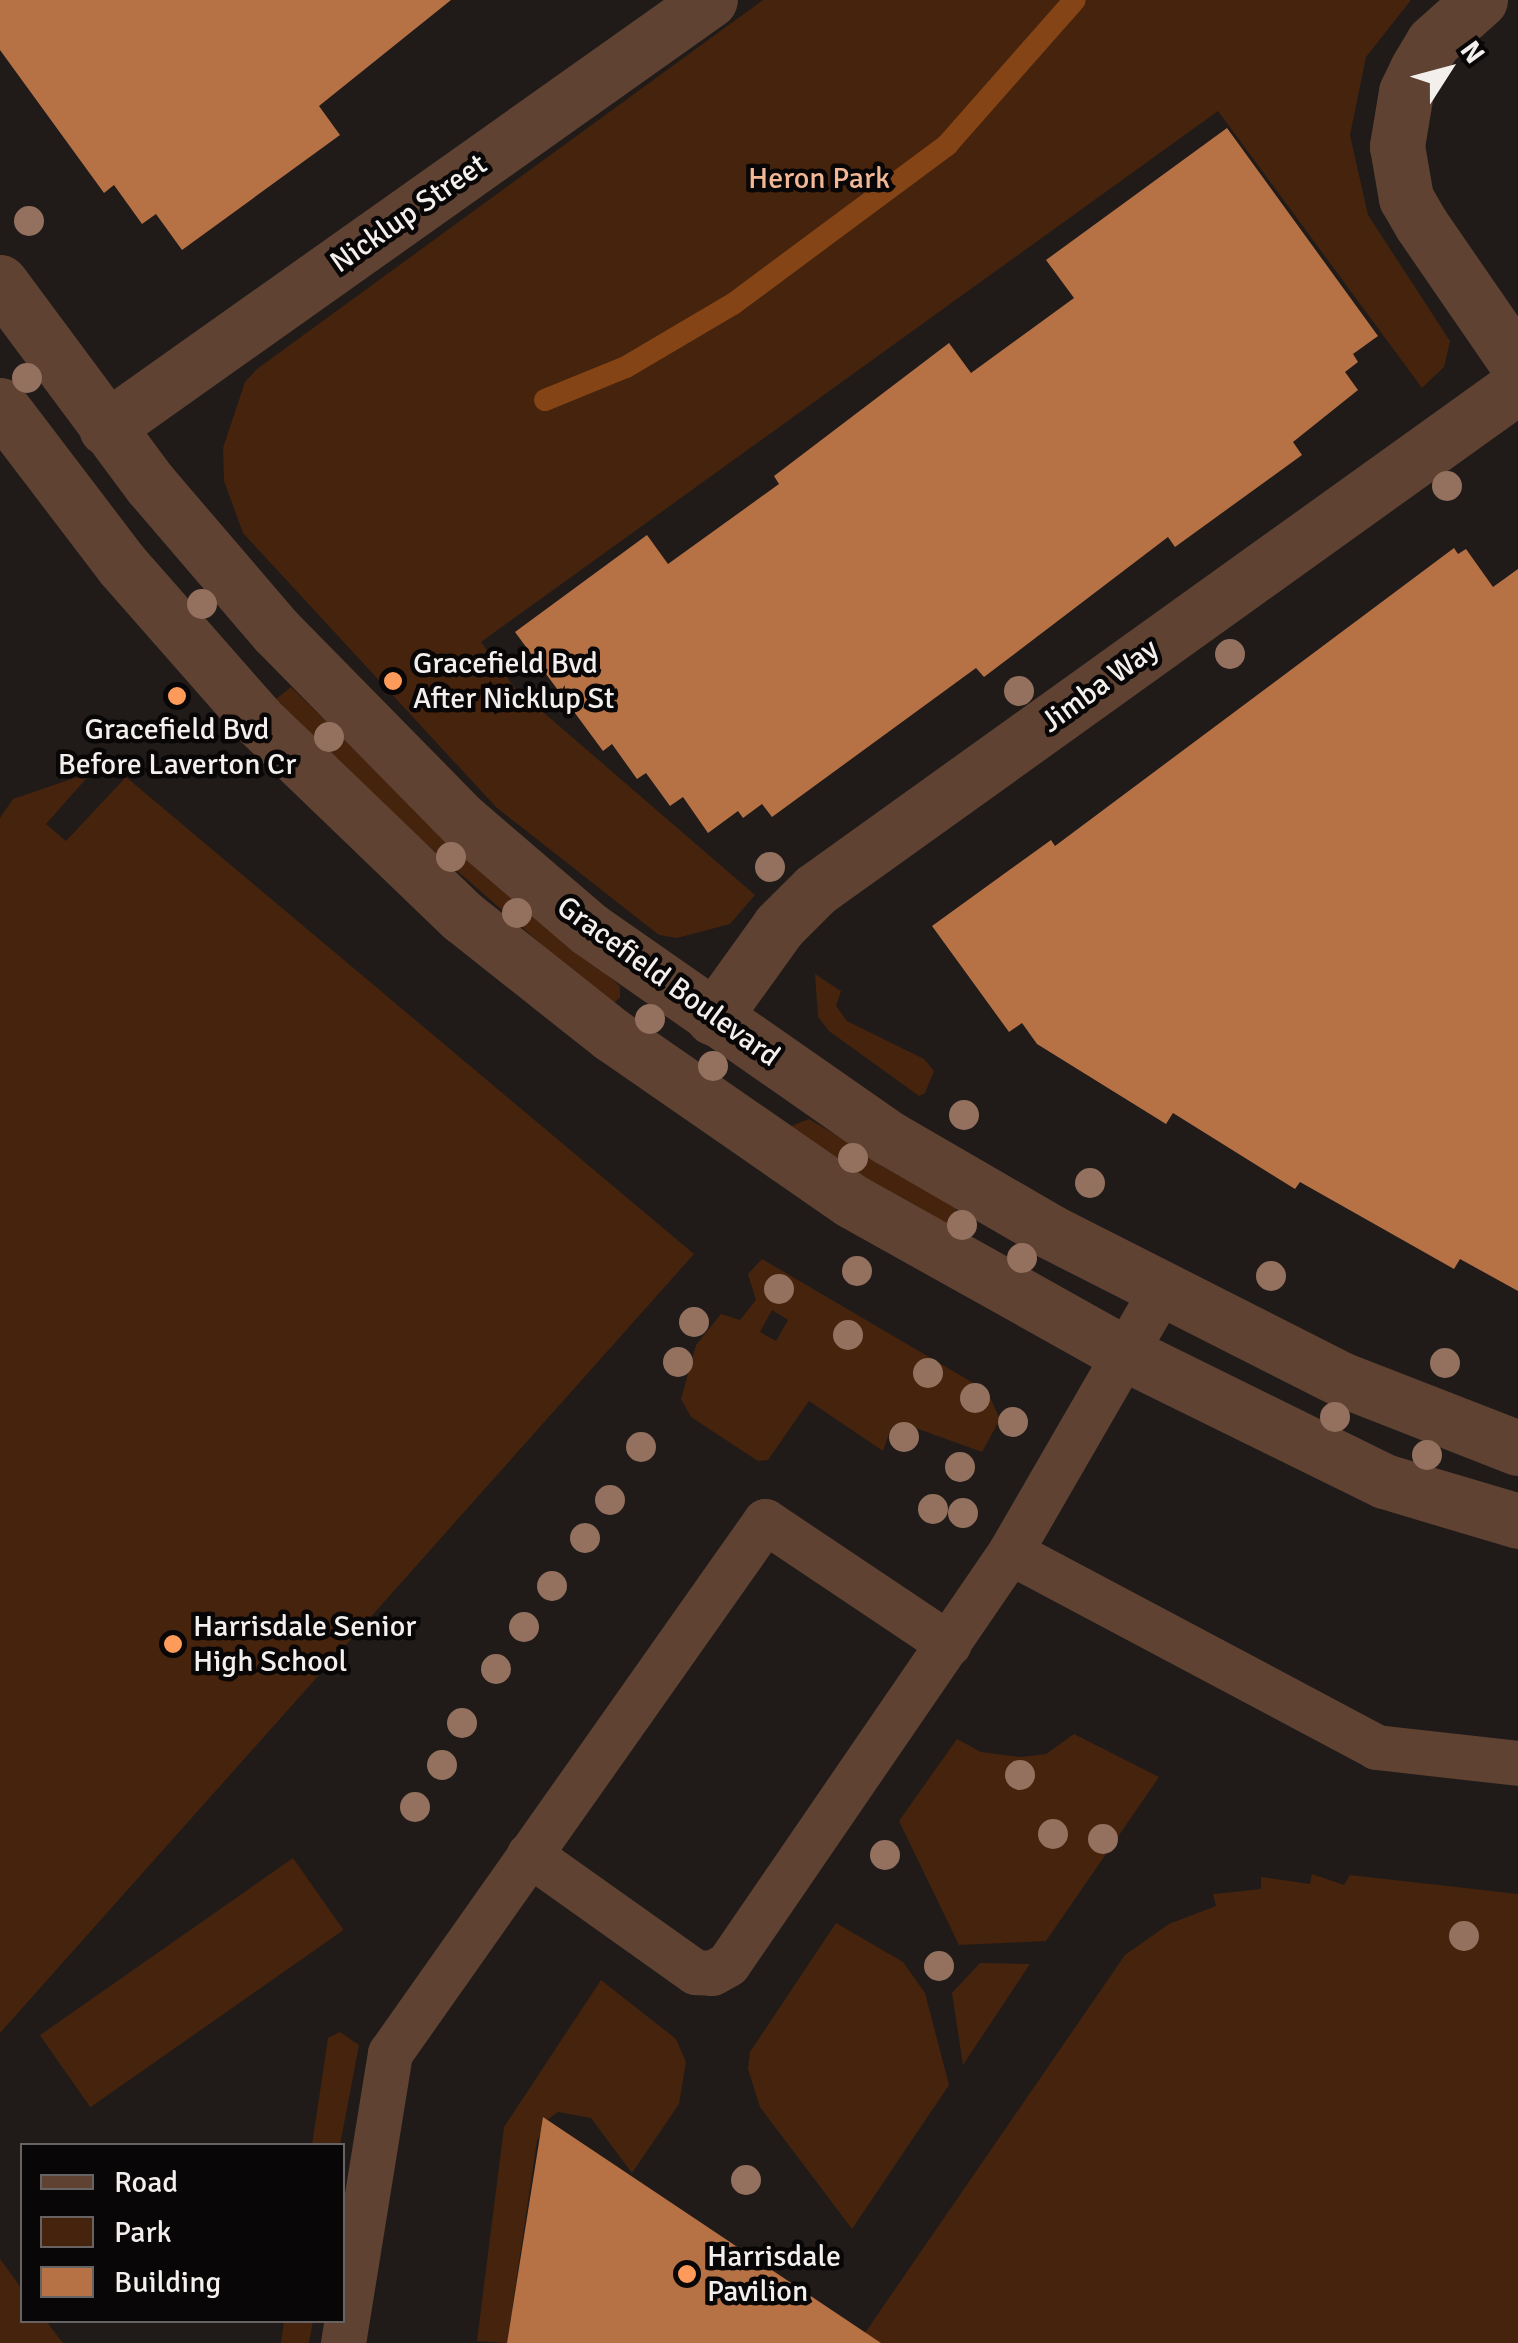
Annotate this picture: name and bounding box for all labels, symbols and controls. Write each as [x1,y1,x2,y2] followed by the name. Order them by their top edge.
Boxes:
[1398,20,1498,120] north arrow
[1453,34,1492,70] text: N
[324,147,494,281] street label: Nicklup Street
[748,161,890,197] park label: Heron Park
[1034,631,1166,741] street label: Jimba Way
[413,646,615,716] place label: Gracefield Bvd After Nicklup St
[382,670,404,692] marker: Gracefield Bvd After Nicklup St
[166,685,188,707] marker: Gracefield Bvd Before Laverton Cr
[58,712,296,782] place label: Gracefield Bvd Before Laverton Cr
[550,889,786,1075] street label: Gracefield Boulevard
[193,1609,416,1680] place label: Harrisdale Senior High School
[162,1633,184,1655] marker: Harrisdale Senior High School
[20,2143,345,2323] legend
[114,2164,178,2201] text: Road
[114,2214,172,2251] text: Park
[707,2239,841,2310] place label: Harrisdale Pavilion
[676,2263,698,2285] marker: Harrisdale Pavilion
[114,2264,221,2301] text: Building

